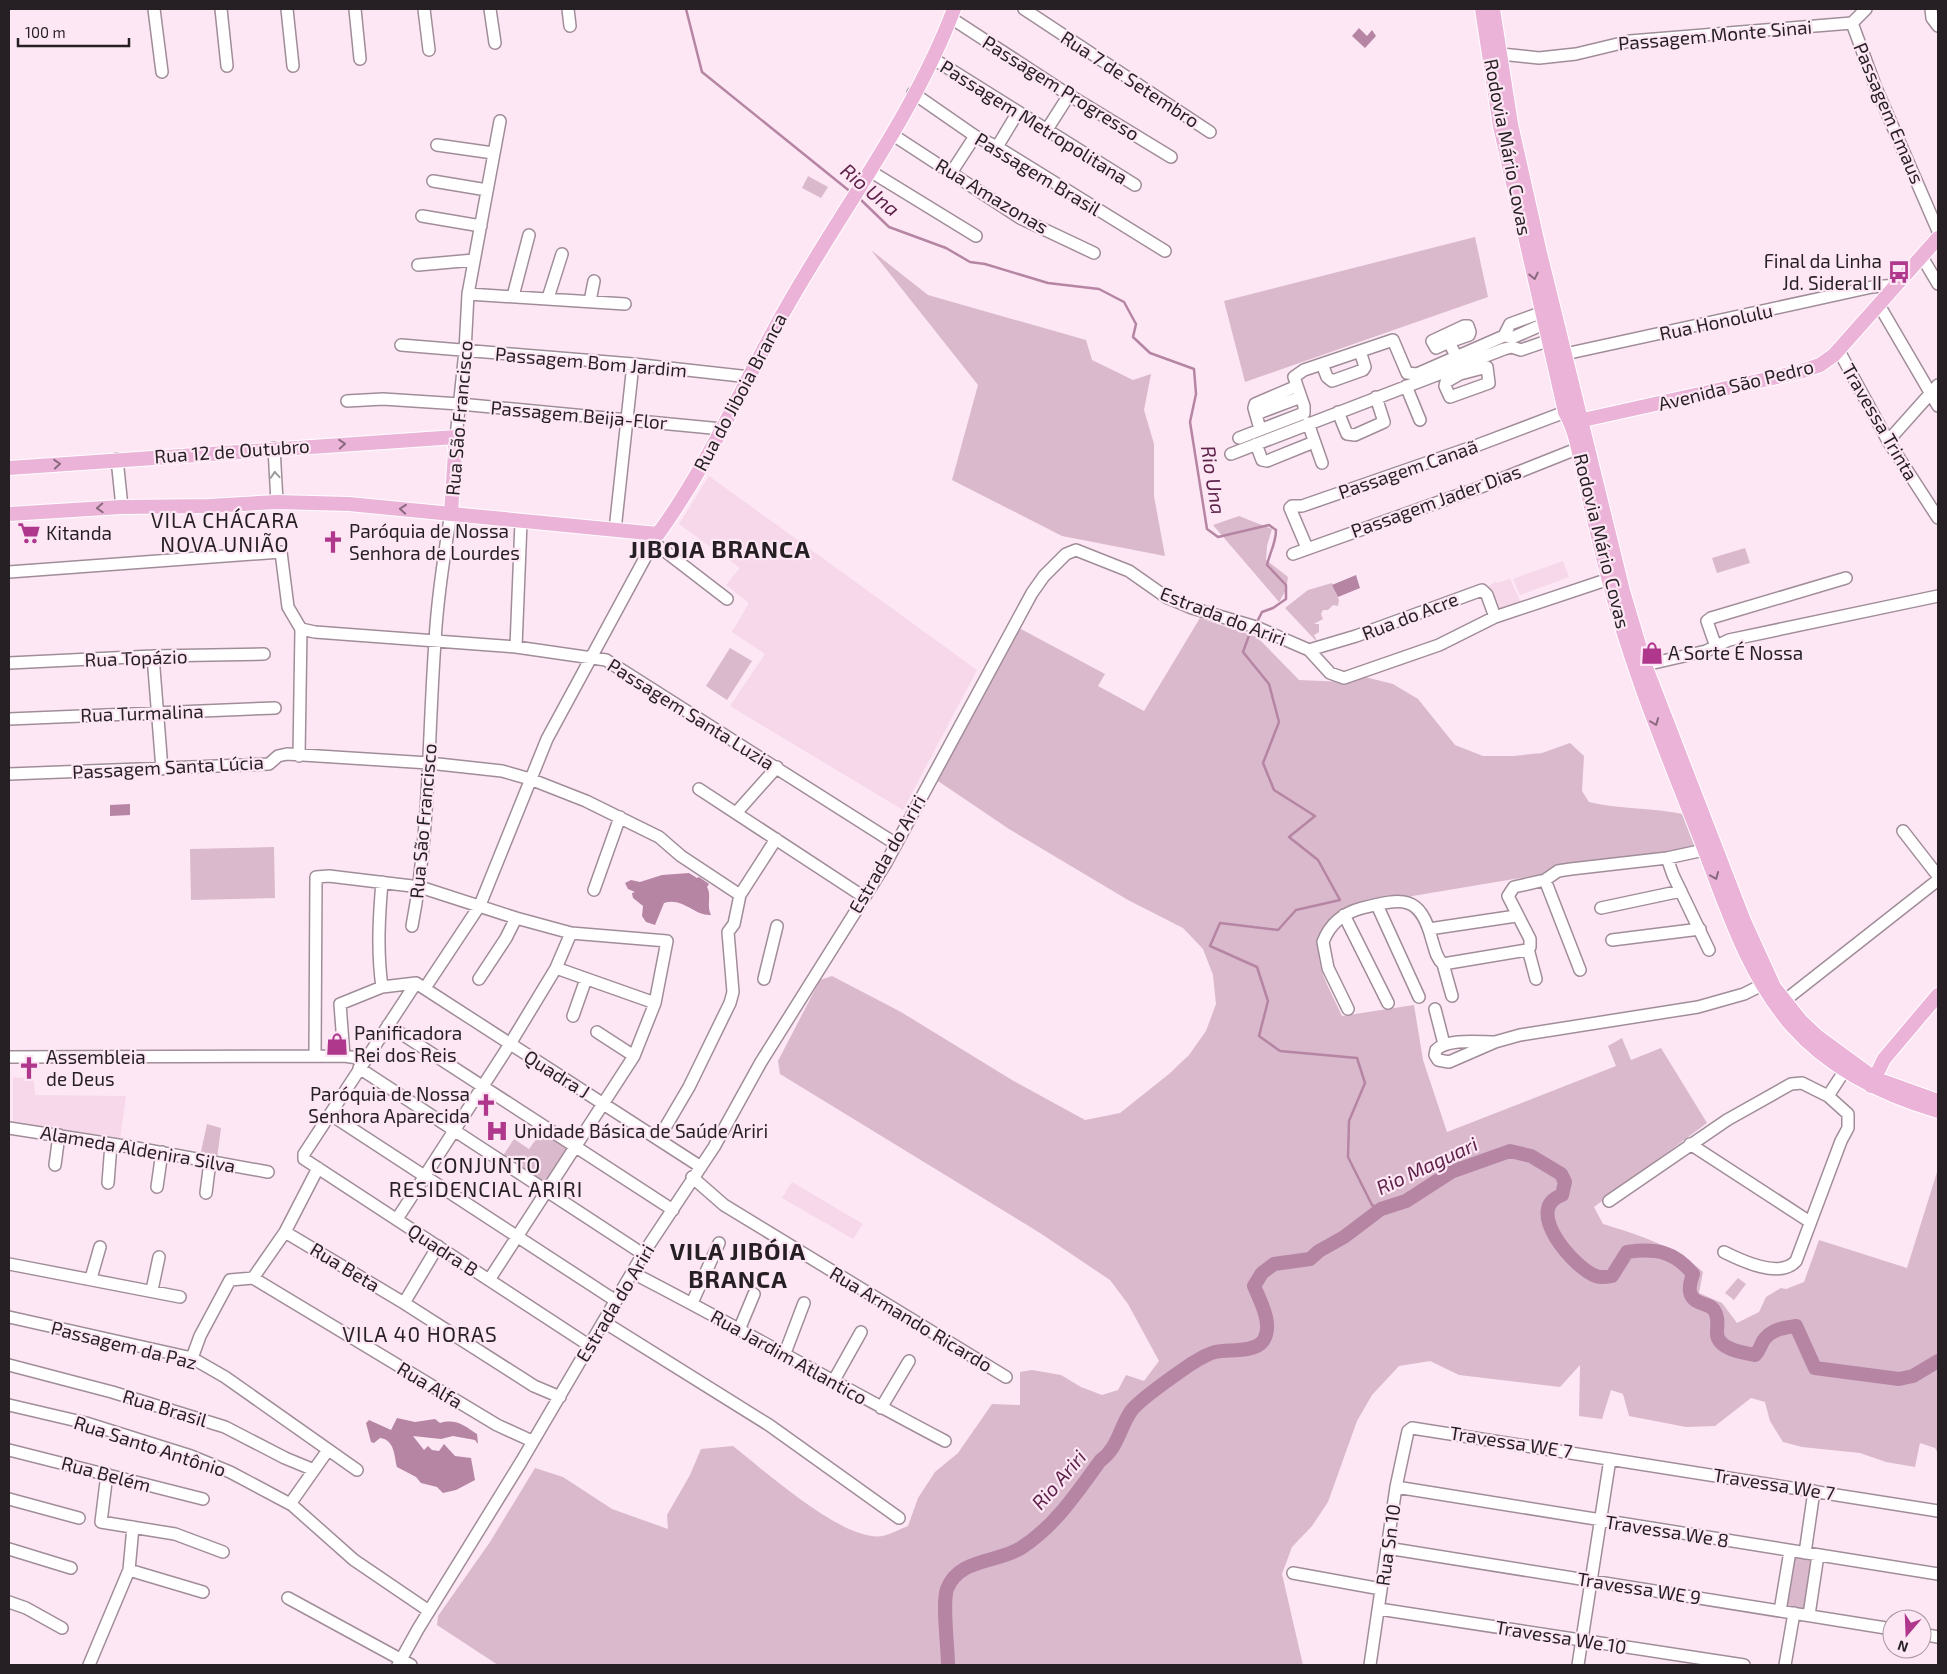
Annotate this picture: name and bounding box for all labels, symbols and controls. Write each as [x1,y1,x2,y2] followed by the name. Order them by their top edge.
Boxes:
[18,15,129,47] scale bar
[1617,15,1813,54] street label: Passagem Monte Sinai
[25,23,66,41] text: 100 m
[1057,25,1204,132] street label: Rua 7 de Setembro
[979,30,1144,145] street label: Passagem Progresso
[1849,39,1930,187] street label: Passagem Emaus
[936,54,1132,189] street label: Passagem Metropolitana
[1480,57,1537,237] street label: Rodovia Mário Covas
[971,127,1106,220] street label: Passagem Brasil
[932,153,1053,238] street label: Rua Amazonas
[836,158,905,221] water label: Rio Una
[1764,249,1882,294] place label: Final da Linha Jd. Sideral II
[1886,259,1912,285] bus stop icon: Final da Linha Jd. Sideral II
[1528,272,1539,280] one-way arrow
[1657,298,1775,345] street label: Rua Honolulu
[688,309,791,475] street label: Rua do Jiboia Branca
[440,339,477,497] street label: Rua São Francisco
[494,342,688,381] street label: Passagem Bom Jardim
[1656,354,1816,415] street label: Avenida São Pedro
[1838,359,1923,484] street label: Travessa Trinta
[490,395,669,434] street label: Passagem Beija-Flor
[154,434,310,467] street label: Rua 12 de Outubro
[1335,434,1481,503] street label: Passagem Canaã
[338,438,346,449] one-way arrow
[1197,444,1231,516] water label: Rio Una
[1570,451,1635,631] street label: Rodovia Mário Covas
[54,459,62,470] one-way arrow
[1348,459,1524,542] street label: Passagem Jader Dias
[270,471,281,479] one-way arrow
[96,502,104,513] one-way arrow
[398,503,406,514] one-way arrow
[151,507,299,556] district label: VILA CHÁCARA NOVA UNIÃO
[349,519,520,564] place label: Paróquia de Nossa Senhora de Lourdes
[16,520,42,546] supermarket icon: Kitanda
[46,521,112,544] place label: Kitanda
[320,529,346,555] church icon: Paróquia de Nossa Senhora de Lourdes
[629,534,811,563] district label: JIBOIA BRANCA
[1157,581,1289,650] street label: Estrada do Ariri
[1358,587,1461,644] street label: Rua do Acre
[1639,640,1665,666] shop icon: A Sorte É Nossa
[1668,641,1803,664] place label: A Sorte É Nossa
[84,644,188,671] street label: Rua Topázio
[604,653,779,774] street label: Passagem Santa Luzia
[80,699,204,726] street label: Rua Turmalina
[1649,717,1659,726] one-way arrow
[404,742,441,900] street label: Rua São Francisco
[72,750,264,783] street label: Passagem Santa Lúcia
[843,790,930,917] street label: Estrada do Ariri
[1709,872,1719,880] one-way arrow
[354,1021,462,1066] place label: Panificadora Rei dos Reis
[324,1031,350,1057] shop icon: Panificadora Rei dos Reis
[520,1044,594,1103] street label: Quadra J
[46,1045,146,1090] place label: Assembleia de Deus
[16,1055,42,1081] church icon: Assembleia de Deus
[308,1082,470,1127] place label: Paróquia de Nossa Senhora Aparecida
[473,1092,499,1118] church icon: Paróquia de Nossa Senhora Aparecida
[484,1118,510,1144] hospital icon: Unidade Básica de Saúde Ariri
[514,1119,768,1142] place label: Unidade Básica de Saúde Ariri
[39,1120,237,1177] street label: Alameda Aldenira Silva
[1372,1131,1481,1199] water label: Rio Maguari
[389,1152,583,1201] district label: CONJUNTO RESIDENCIAL ARIRI
[404,1218,483,1281] street label: Quadra B
[670,1236,806,1293] district label: VILA JIBÓIA BRANCA
[306,1237,384,1296] street label: Rua Beta
[570,1240,659,1366] street label: Estrada do Ariri
[826,1261,997,1376] street label: Rua Armando Ricardo
[707,1304,871,1409] street label: Rua Jardim Atlantico
[49,1315,200,1374] street label: Passagem da Paz
[342,1321,498,1346] district label: VILA 40 HORAS
[394,1356,467,1413] street label: Rua Alfa
[120,1384,210,1431] street label: Rua Brasil
[71,1410,229,1481] street label: Rua Santo Antônio
[1448,1420,1574,1463] street label: Travessa WE 7
[1026,1445,1091,1514] water label: Rio Ariri
[59,1451,153,1496] street label: Rua Belém
[1712,1463,1837,1505] street label: Travessa We 7
[1370,1503,1405,1587] street label: Rua Sn 10
[1604,1509,1731,1552] street label: Travessa We 8
[1576,1566,1703,1609] street label: Travessa WE 9
[1882,1609,1932,1659] north arrow
[1494,1615,1628,1658] street label: Travessa We 10
[1895,1637,1910,1656] text: N

